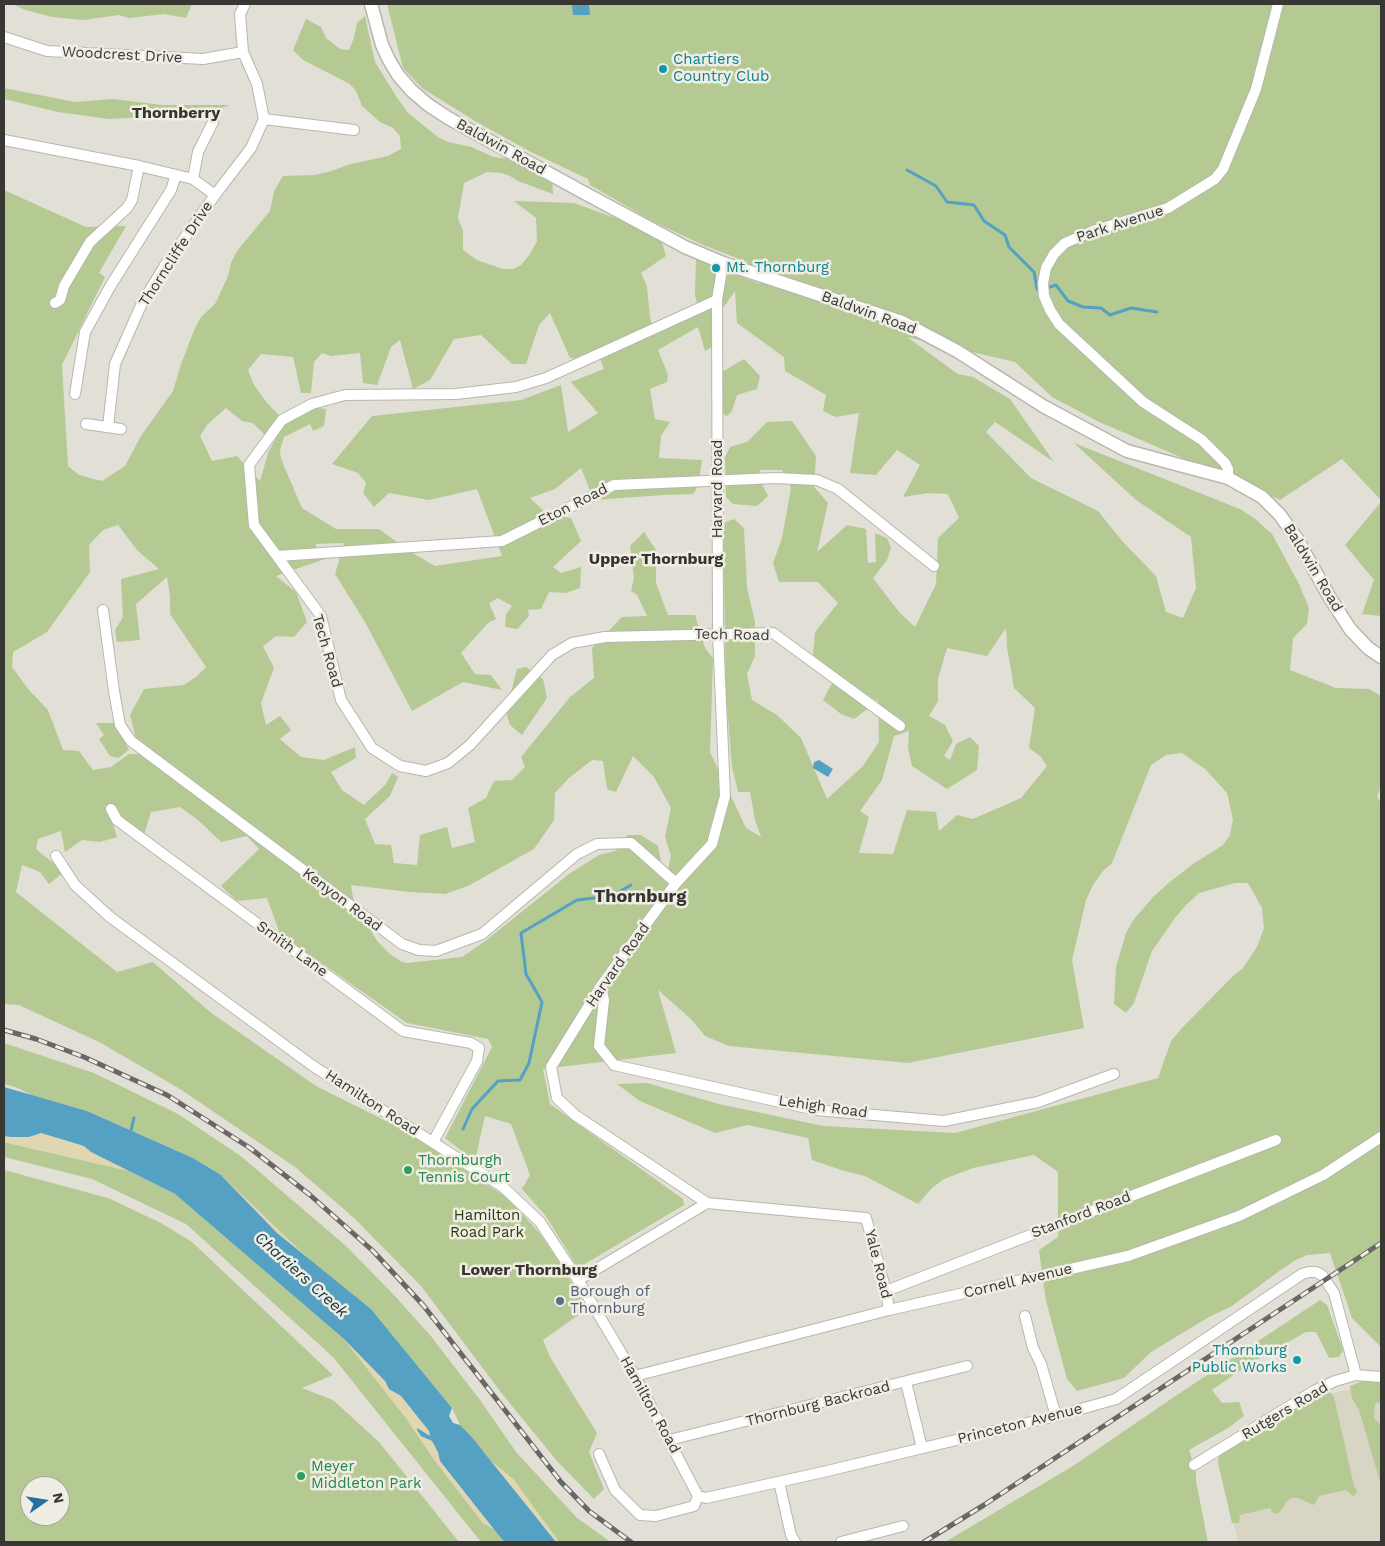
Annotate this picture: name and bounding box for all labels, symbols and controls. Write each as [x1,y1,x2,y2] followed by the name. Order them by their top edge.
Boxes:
[61,43,183,67] street label: Woodcrest Drive
[673,51,770,86] place label: Chartiers Country Club
[657,63,669,75] marker: Chartiers Country Club
[132,103,220,123] district label: Thornberry
[453,115,549,179] street label: Baldwin Road
[135,198,217,310] street label: Thorncliffe Drive
[1074,201,1166,247] street label: Park Avenue
[726,259,829,277] place label: Mt. Thornburg
[710,262,722,274] marker: Mt. Thornburg
[819,287,919,339] street label: Baldwin Road
[709,440,727,538] street label: Harvard Road
[535,480,611,530] street label: Eton Road
[1280,521,1346,615] street label: Baldwin Road
[589,549,723,569] district label: Upper Thornburg
[308,612,346,690] street label: Tech Road
[694,625,770,645] street label: Tech Road
[299,864,385,936] street label: Kenyon Road
[594,886,686,908] district label: Thornburg
[253,917,331,981] street label: Smith Lane
[582,919,654,1011] street label: Harvard Road
[322,1066,422,1140] street label: Hamilton Road
[777,1092,869,1122] street label: Lehigh Road
[418,1152,510,1187] place label: Thornburgh Tennis Court
[402,1164,414,1176] marker: Thornburgh Tennis Court
[1029,1188,1133,1242] street label: Stanford Road
[450,1207,524,1242] park label: Hamilton Road Park
[250,1228,352,1322] water label: Chartiers Creek
[861,1228,895,1300] street label: Yale Road
[461,1260,597,1280] district label: Lower Thornburg
[962,1260,1074,1302] street label: Cornell Avenue
[570,1283,650,1318] place label: Borough of Thornburg
[554,1295,566,1307] marker: Borough of Thornburg
[1192,1342,1287,1377] place label: Thornburg Public Works
[616,1353,684,1457] street label: Hamilton Road
[1291,1354,1303,1366] marker: Thornburg Public Works
[744,1377,892,1431] street label: Thornburg Backroad
[1239,1378,1331,1444] street label: Rutgers Road
[956,1400,1084,1448] street label: Princeton Avenue
[311,1458,422,1493] place label: Meyer Middleton Park
[295,1470,307,1482] marker: Meyer Middleton Park
[20,1476,70,1526] north arrow
[50,1491,68,1505] text: N

